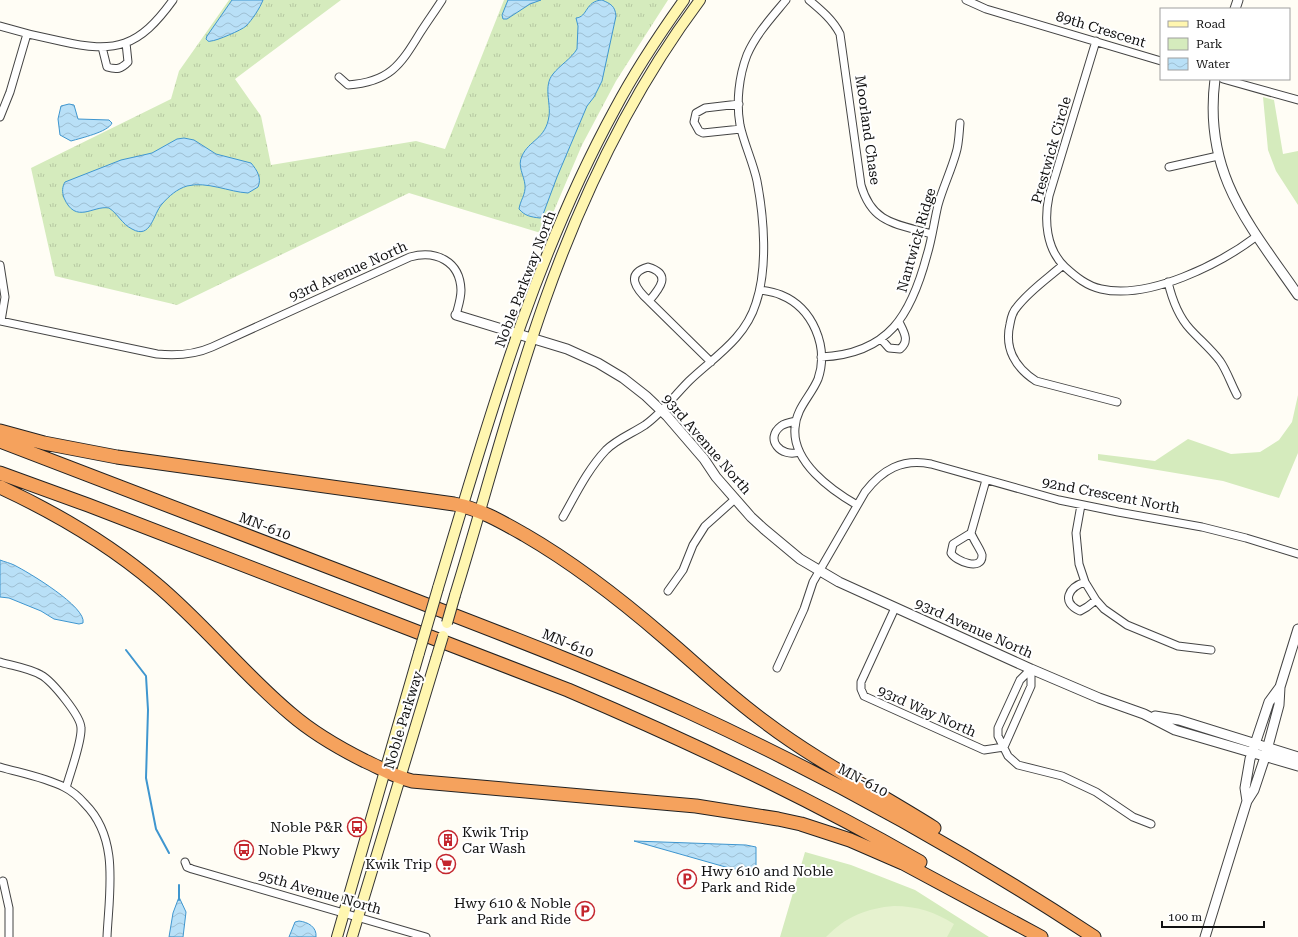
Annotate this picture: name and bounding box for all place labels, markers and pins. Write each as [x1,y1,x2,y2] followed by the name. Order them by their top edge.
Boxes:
[346,816,368,838] bus stop icon: Noble P&R
[270,819,343,835] place label: Noble P&R
[462,824,529,856] place label: Kwik Trip Car Wash
[437,829,459,851] building icon: Kwik Trip Car Wash
[233,839,255,861] bus stop icon: Noble Pkwy
[258,842,341,858] place label: Noble Pkwy
[435,853,457,875] supermarket icon: Kwik Trip
[365,856,432,872] place label: Kwik Trip
[701,863,834,895] place label: Hwy 610 and Noble Park and Ride
[676,868,698,890] parking icon: Hwy 610 and Noble Park and Ride
[454,895,571,927] place label: Hwy 610 & Noble Park and Ride
[574,900,596,922] parking icon: Hwy 610 & Noble Park and Ride

